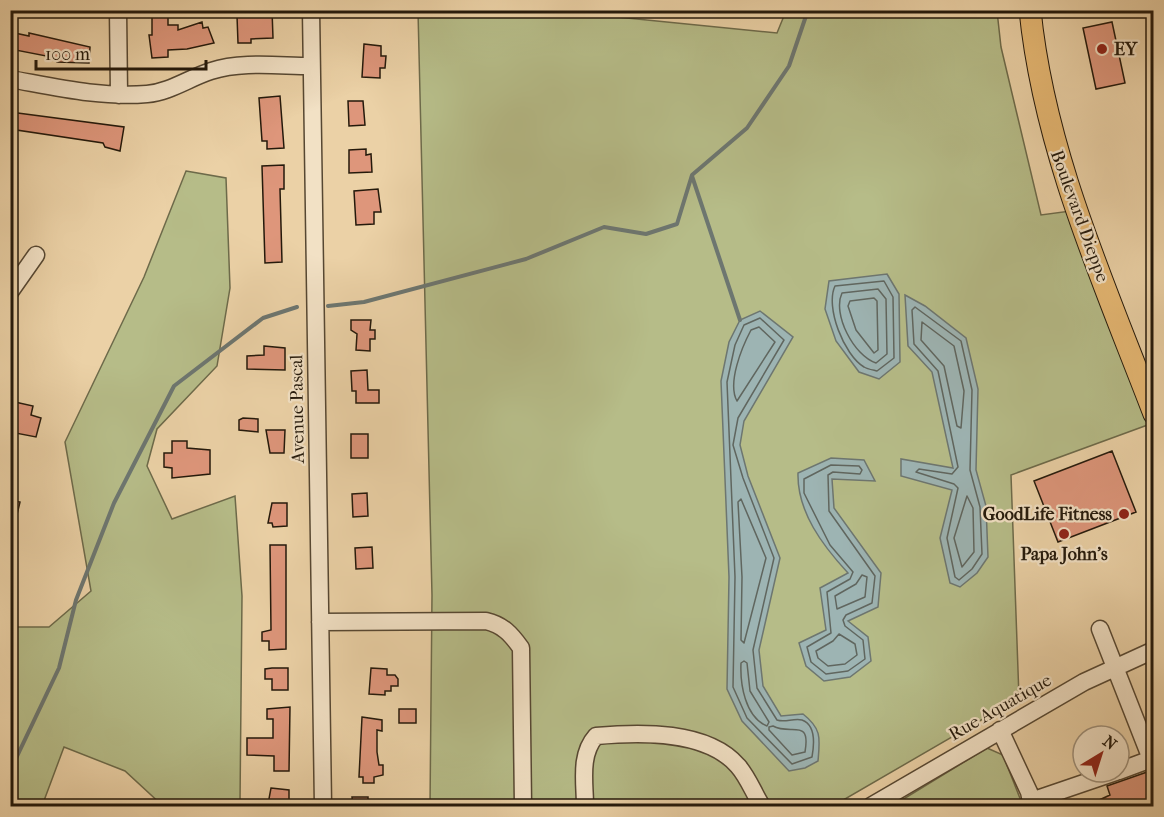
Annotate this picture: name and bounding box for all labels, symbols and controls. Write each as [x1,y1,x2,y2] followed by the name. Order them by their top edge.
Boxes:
[36,33,206,71] scale bar
[1114,39,1139,60] place label: EY
[1095,42,1109,56] marker: EY
[45,44,90,65] text: 100 m
[1046,147,1113,285] street label: Boulevard Dieppe
[286,354,309,465] street label: Avenue Pascal
[983,504,1112,525] place label: GoodLife Fitness
[1117,507,1131,521] marker: GoodLife Fitness
[1057,527,1071,541] marker: Papa John's
[1020,544,1108,565] place label: Papa John's
[945,670,1055,745] street label: Rue Aquatique
[1071,724,1131,784] north arrow
[1099,731,1121,754] text: N

